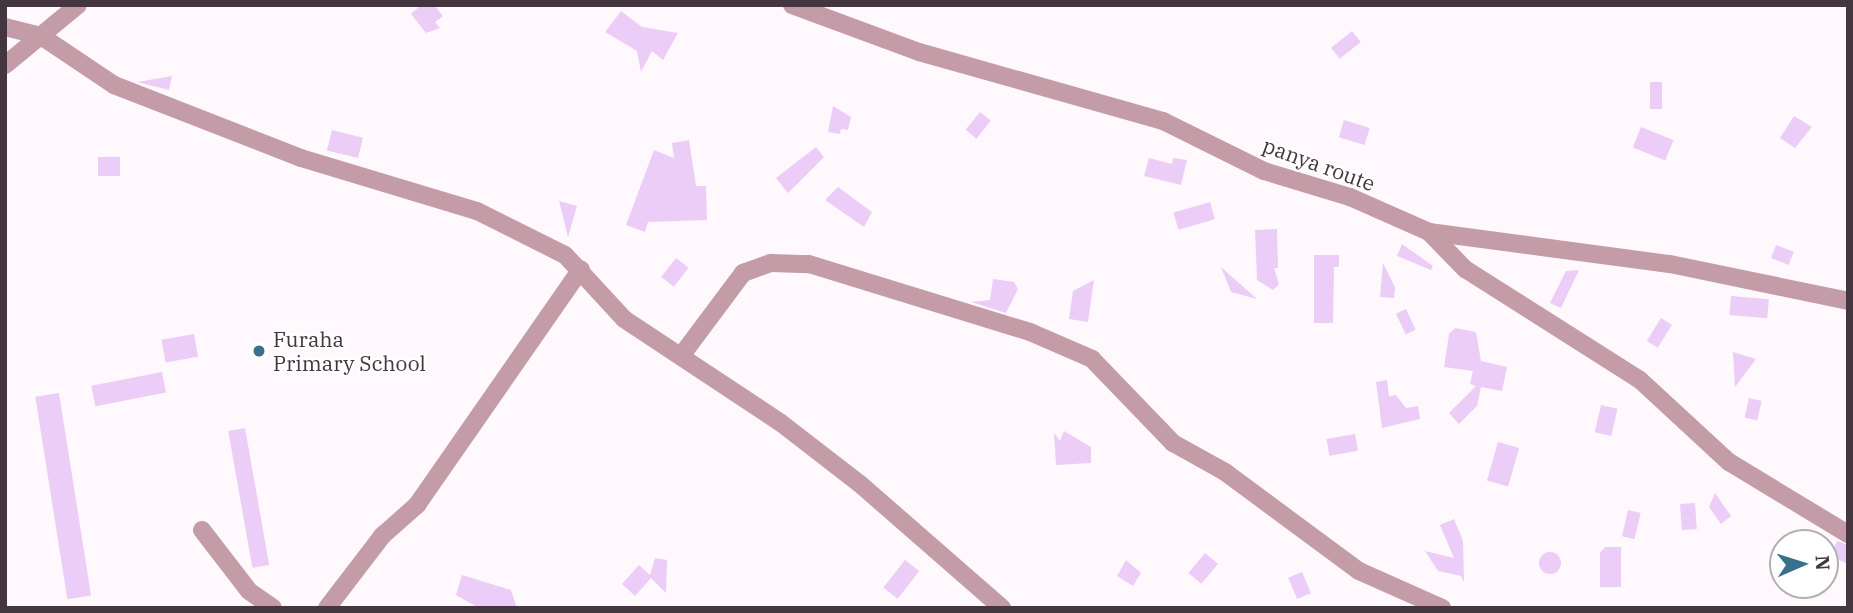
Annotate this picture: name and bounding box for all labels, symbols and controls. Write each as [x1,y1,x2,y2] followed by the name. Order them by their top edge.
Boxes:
[1259,132,1379,196] street label: panya route
[273,326,426,376] place label: Furaha Primary School
[251,343,267,359] marker: Furaha Primary School
[1769,529,1839,599] north arrow
[1811,555,1835,571] text: N

